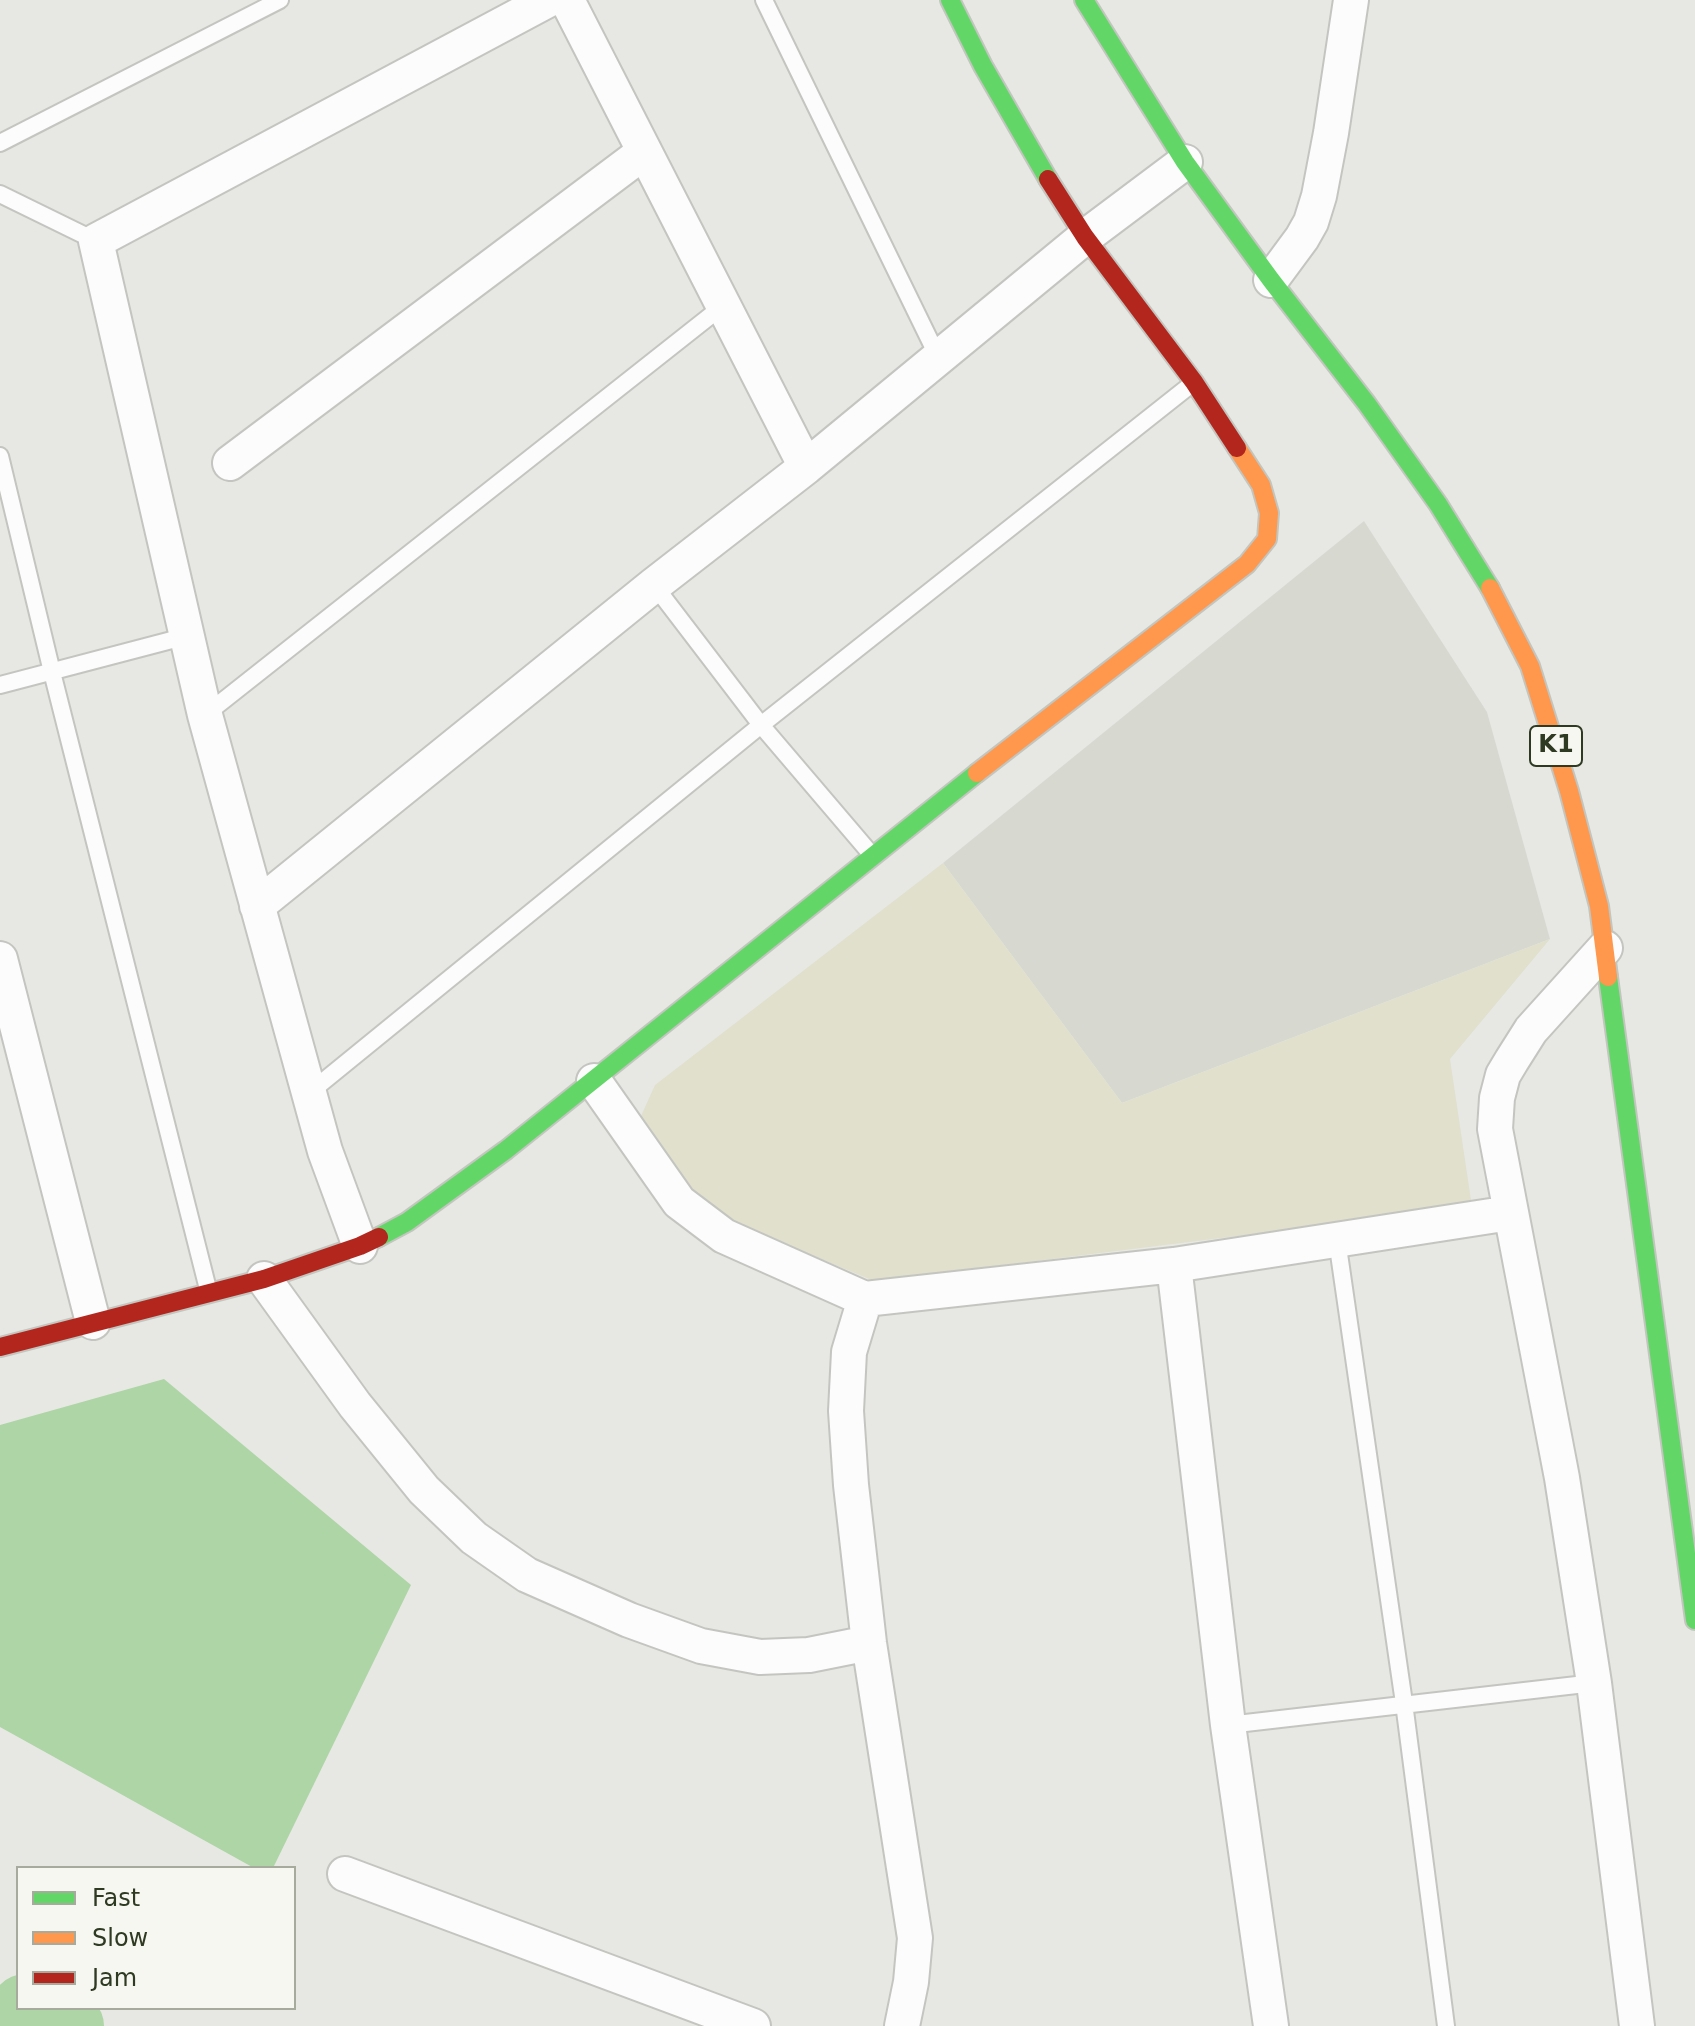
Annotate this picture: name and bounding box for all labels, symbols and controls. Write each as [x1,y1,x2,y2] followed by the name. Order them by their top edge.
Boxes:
[1530,726,1582,766] road number: K1
[16,1866,296,2010] legend
[92,1884,140,1912] text: Fast
[92,1924,148,1952] text: Slow
[92,1964,137,1992] text: Jam

